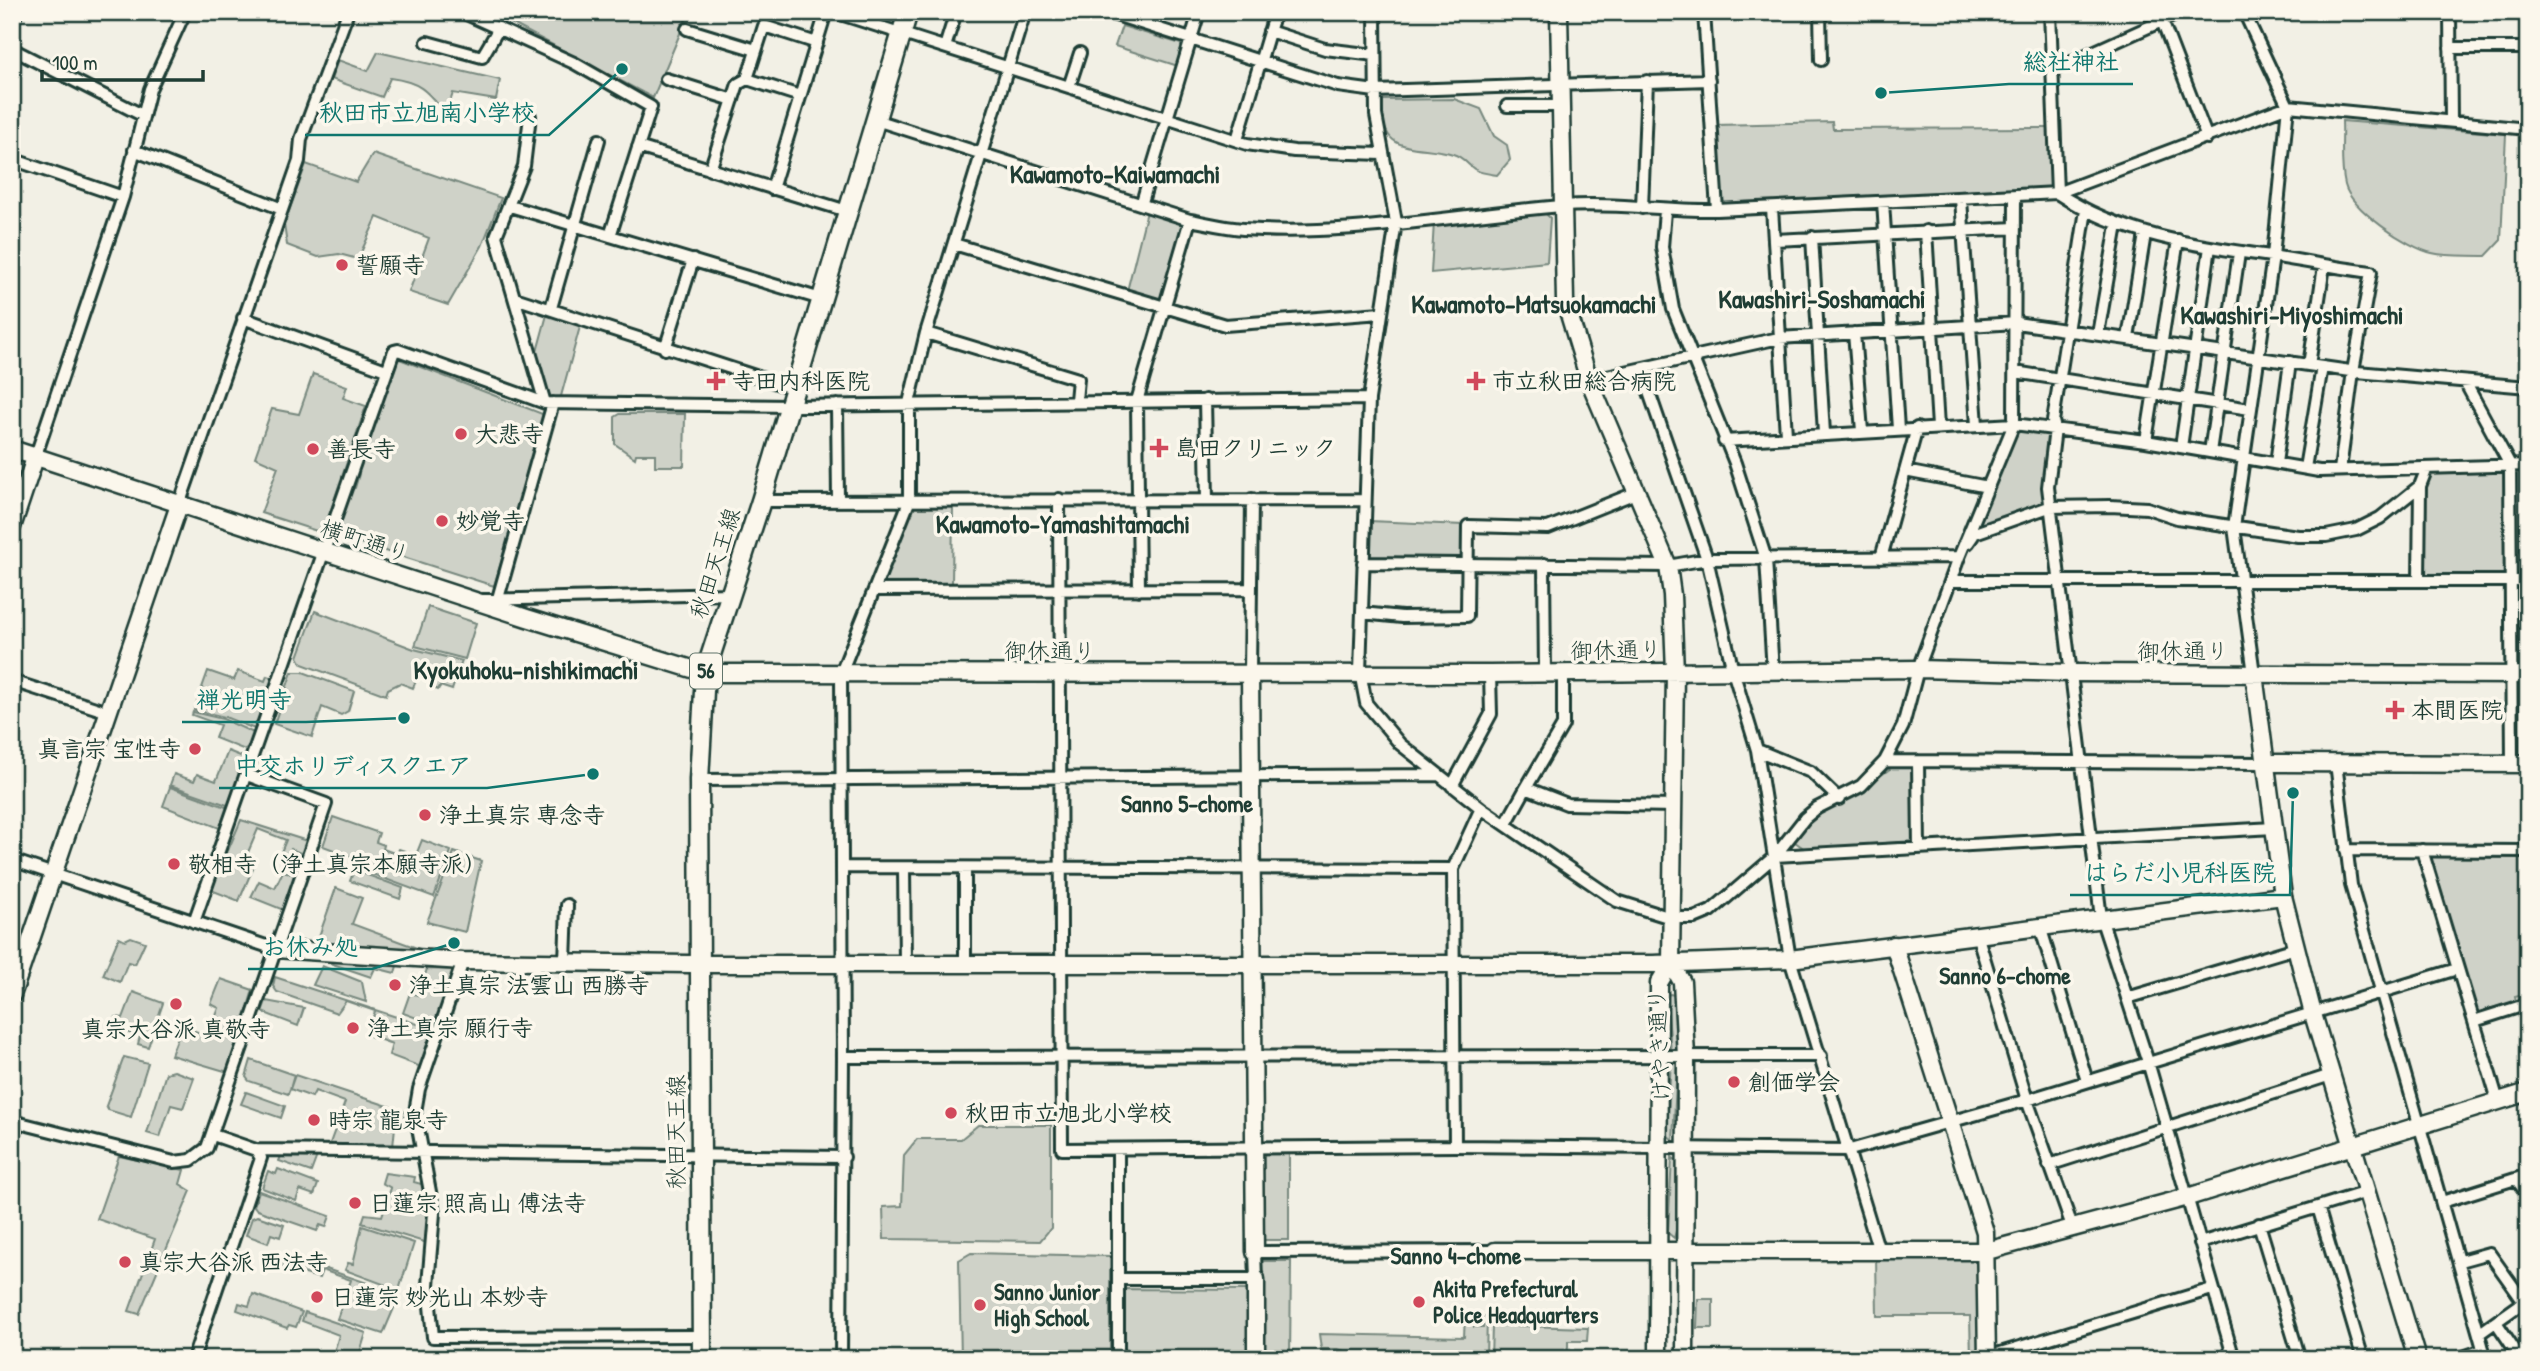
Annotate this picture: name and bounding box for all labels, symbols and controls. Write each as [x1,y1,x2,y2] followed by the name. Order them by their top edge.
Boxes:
[42,38,203,82] scale bar
[2009,39,2133,84] callout: 総社神社
[2023,45,2119,77] text: 総社神社
[52,48,98,77] text: 100 m
[305,90,549,135] callout: 秋田市立旭南小学校
[319,96,535,128] text: 秋田市立旭南小学校
[1010,156,1220,191] district label: Kawamoto-Kaiwamachi
[356,249,425,280] place label: 誓願寺
[334,257,350,273] marker: 誓願寺
[1718,281,1926,316] district label: Kawashiri-Soshamachi
[1411,286,1657,321] district label: Kawamoto-Matsuokamachi
[2180,297,2404,333] district label: Kawashiri-Miyoshimachi
[732,365,870,396] place label: 寺田内科医院
[1492,365,1676,396] place label: 市立秋田総合病院
[706,371,726,391] marker: 寺田内科医院
[1466,371,1486,391] marker: 市立秋田総合病院
[475,418,544,449] place label: 大悲寺
[453,426,469,442] marker: 大悲寺
[1175,432,1336,463] place label: 島田クリニック
[327,433,396,464] place label: 善長寺
[1149,438,1169,458] marker: 島田クリニック
[305,441,321,457] marker: 善長寺
[682,503,747,622] street label: 秋田天王線
[456,505,525,536] place label: 妙覚寺
[936,506,1190,541] district label: Kawamoto-Yamashitamachi
[317,512,414,569] street label: 横町通り
[434,513,450,529] marker: 妙覚寺
[1570,633,1662,666] street label: 御休通り
[1004,635,1096,666] street label: 御休通り
[2137,635,2229,666] street label: 御休通り
[413,652,639,688] district label: Kyokuhoku-nishikimachi
[690,654,722,688] road number: 56
[182,677,306,722] callout: 禅光明寺
[196,683,292,715] text: 禅光明寺
[2411,694,2503,725] place label: 本間医院
[2385,700,2405,720] marker: 本間医院
[38,733,181,764] place label: 真言宗 宝性寺
[187,741,203,757] marker: 真言宗 宝性寺
[219,743,487,788] callout: 中交ホリディスクエア
[234,749,472,781] text: 中交ホリディスクエア
[1121,787,1253,819] district label: Sanno 5-chome
[439,799,605,830] place label: 浄土真宗 専念寺
[417,807,433,823] marker: 浄土真宗 専念寺
[188,848,487,879] place label: 敬相寺（浄土真宗本願寺派）
[2070,850,2290,895] callout: はらだ小児科医院
[166,856,182,872] marker: 敬相寺（浄土真宗本願寺派）
[2084,856,2276,888] text: はらだ小児科医院
[248,924,372,969] callout: お休み処
[262,930,358,962] text: お休み処
[1939,959,2071,991] district label: Sanno 6-chome
[409,969,650,1000] place label: 浄土真宗 法雲山 西勝寺
[387,977,403,993] marker: 浄土真宗 法雲山 西勝寺
[1640,987,1677,1103] street label: けやき通り
[168,996,184,1012] marker: 真宗大谷派 真敬寺
[367,1012,533,1043] place label: 浄土真宗 願行寺
[81,1013,271,1044] place label: 真宗大谷派 真敬寺
[345,1020,361,1036] marker: 浄土真宗 願行寺
[1748,1066,1840,1097] place label: 創価学会
[1726,1074,1742,1090] marker: 創価学会
[660,1075,691,1190] street label: 秋田天王線
[965,1097,1172,1128] place label: 秋田市立旭北小学校
[328,1104,448,1135] place label: 時宗 龍泉寺
[943,1105,959,1121] marker: 秋田市立旭北小学校
[306,1112,322,1128] marker: 時宗 龍泉寺
[369,1187,587,1218] place label: 日蓮宗 照高山 傅法寺
[347,1195,363,1211] marker: 日蓮宗 照高山 傅法寺
[1391,1239,1522,1271] district label: Sanno 4-chome
[139,1246,328,1277] place label: 真宗大谷派 西法寺
[117,1254,133,1270] marker: 真宗大谷派 西法寺
[1433,1273,1599,1331] place label: Akita Prefectural Police Headquarters
[994,1276,1100,1334] place label: Sanno Junior High School
[331,1281,549,1312] place label: 日蓮宗 妙光山 本妙寺
[309,1289,325,1305] marker: 日蓮宗 妙光山 本妙寺
[1411,1294,1427,1310] marker: Akita Prefectural Police Headquarters
[972,1297,988,1313] marker: Sanno Junior High School

